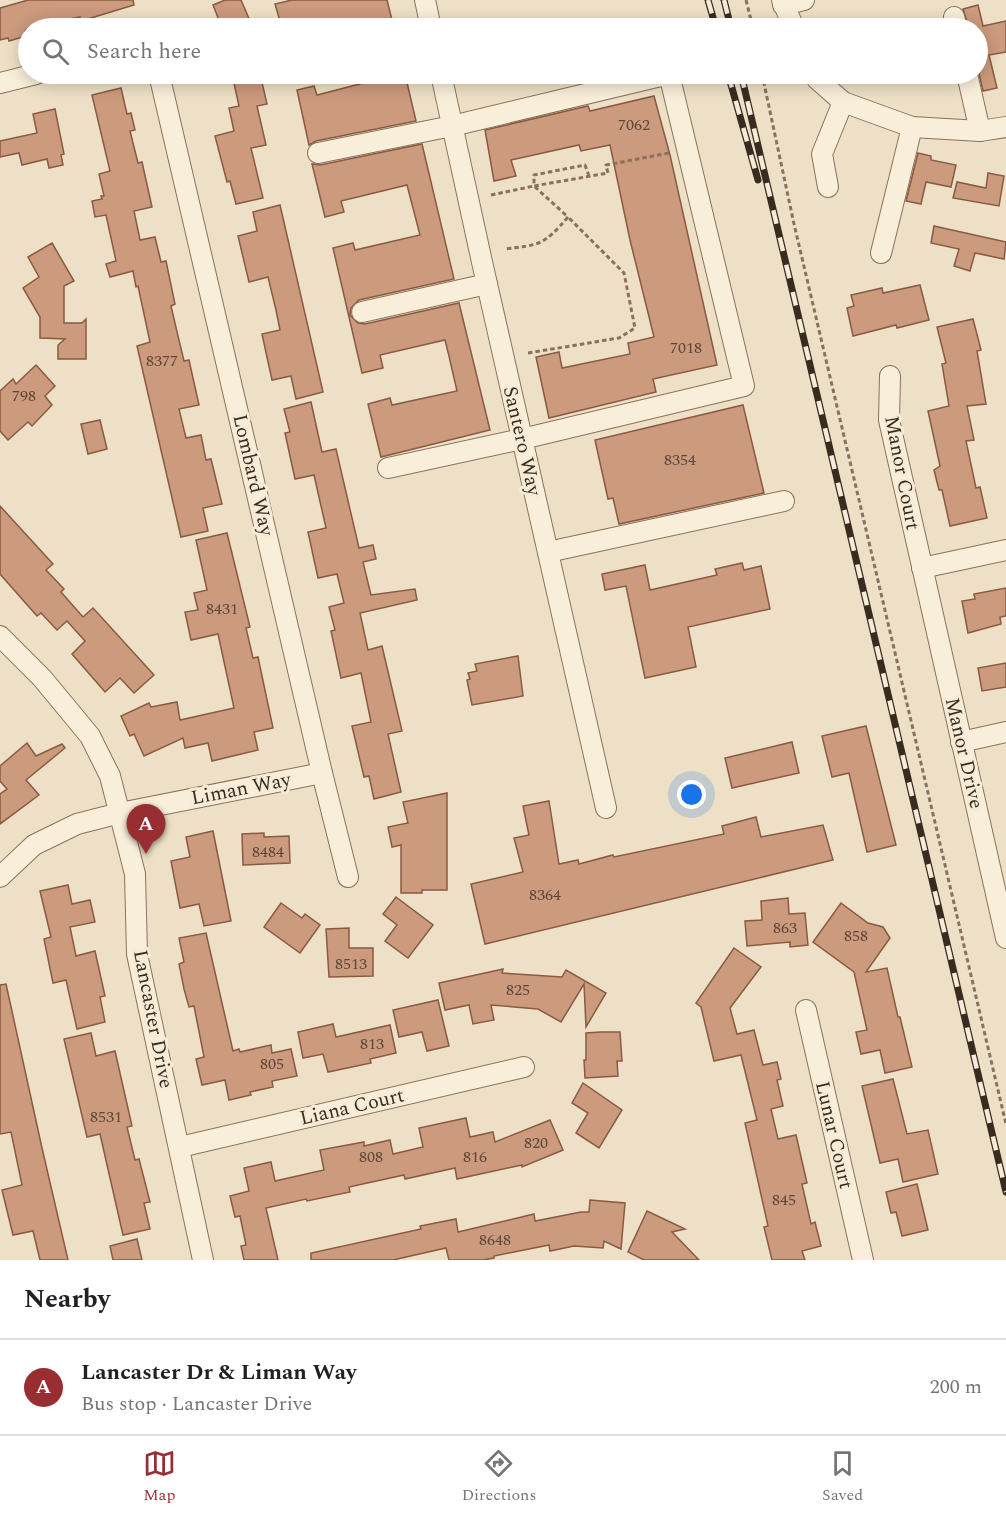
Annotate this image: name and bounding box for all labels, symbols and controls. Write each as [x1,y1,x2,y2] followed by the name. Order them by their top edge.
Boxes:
[18,18,988,84] search box
[39,35,72,68] icon: search
[87,35,201,68] text: Search here
[618,113,650,137] house number: 7062
[670,336,702,360] house number: 7018
[146,349,178,373] house number: 8377
[495,383,549,500] street label: Santero Way
[12,384,36,408] house number: 798
[224,411,282,540] street label: Lombard Way
[876,413,928,533] street label: Manor Court
[664,448,696,472] house number: 8354
[206,597,238,621] house number: 8431
[937,694,991,812] street label: Manor Drive
[189,764,295,813] street label: Liman Way
[677,780,706,809] your location
[126,804,166,854] pin: A
[252,840,284,864] house number: 8484
[529,883,561,907] house number: 8364
[773,916,797,940] house number: 863
[844,924,868,948] house number: 858
[125,947,181,1091] street label: Lancaster Drive
[335,952,367,976] house number: 8513
[506,978,530,1002] house number: 825
[360,1032,384,1056] house number: 813
[260,1052,284,1076] house number: 805
[807,1078,861,1192] street label: Lunar Court
[297,1080,407,1134] street label: Liana Court
[90,1105,122,1129] house number: 8531
[524,1131,548,1155] house number: 820
[359,1145,383,1169] house number: 808
[463,1145,487,1169] house number: 816
[772,1188,796,1212] house number: 845
[479,1228,511,1252] house number: 8648
[24,1279,110,1319] text: Nearby
[81,1356,356,1389] text: Lancaster Dr & Liman Way
[36,1372,51,1402] text: A
[930,1372,982,1402] text: 200 m
[81,1389,312,1419] text: Bus stop · Lancaster Drive
[143,1447,176,1507] tab: Map
[462,1447,536,1507] tab: Directions
[822,1447,863,1507] tab: Saved

